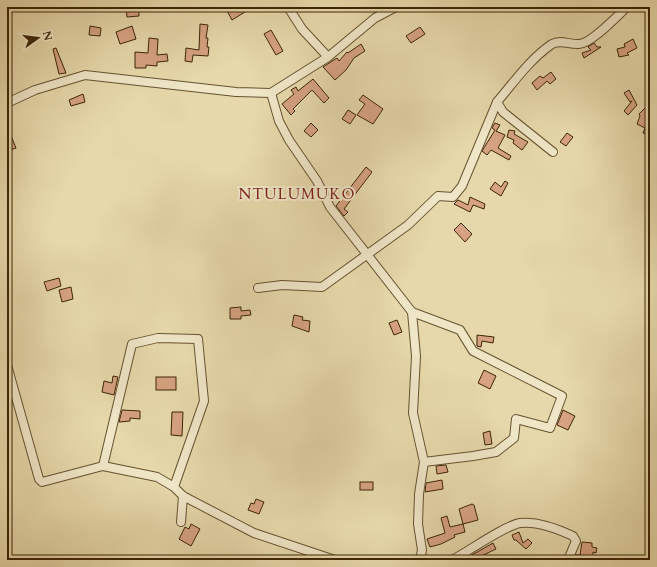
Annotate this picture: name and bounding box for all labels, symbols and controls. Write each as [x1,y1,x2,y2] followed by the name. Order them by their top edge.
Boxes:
[18,18,58,58] north arrow
[39,29,56,43] text: N
[239,184,355,204] district label: NTULUMUKO

